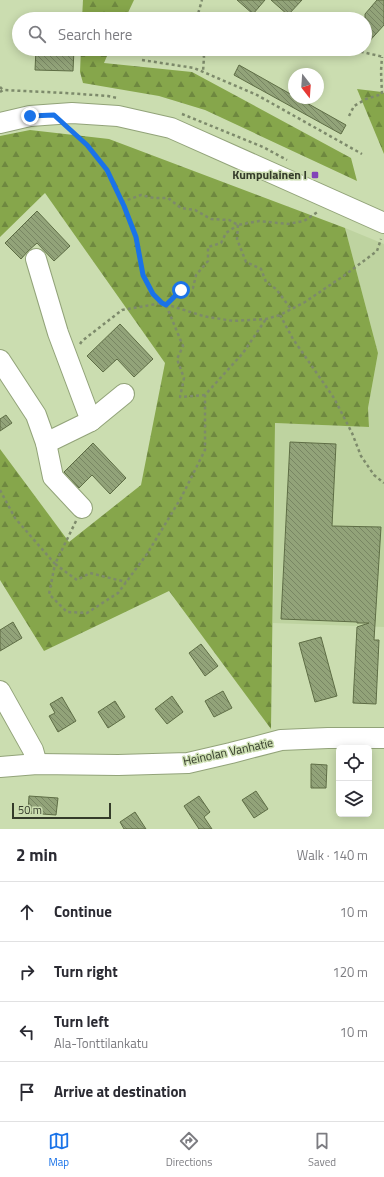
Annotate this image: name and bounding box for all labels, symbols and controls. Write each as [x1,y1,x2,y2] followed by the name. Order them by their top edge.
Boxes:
[12,12,372,56] search box
[26,23,48,45] icon: search
[58,23,132,46] text: Search here
[288,68,324,104] north arrow
[21,107,39,125] route end
[232,165,307,184] place label: Kumpulainen I
[310,170,320,180] marker: Kumpulainen I
[172,281,190,299] route start
[181,733,275,770] street label: Heinolan Vanhatie
[336,745,372,817] map controls
[336,745,372,781] button: locate
[336,781,372,817] button: layers
[12,801,111,820] scale bar
[18,802,42,818] text: 50 m
[16,842,57,868] text: 2 min
[297,845,368,865] text: Walk · 140 m
[54,900,112,923] text: Continue
[16,901,38,923] icon: ahead
[340,902,368,922] text: 10 m
[54,960,118,983] text: Turn right
[16,961,38,983] icon: right
[332,962,368,982] text: 120 m
[54,1010,109,1033] text: Turn left
[16,1021,38,1043] icon: left
[340,1022,368,1042] text: 10 m
[54,1033,148,1053] text: Ala-Tonttilankatu
[54,1080,187,1103] text: Arrive at destination
[16,1081,38,1103] icon: arrive
[48,1130,70,1170] tab: Map
[166,1130,212,1170] tab: Directions
[308,1130,336,1170] tab: Saved

